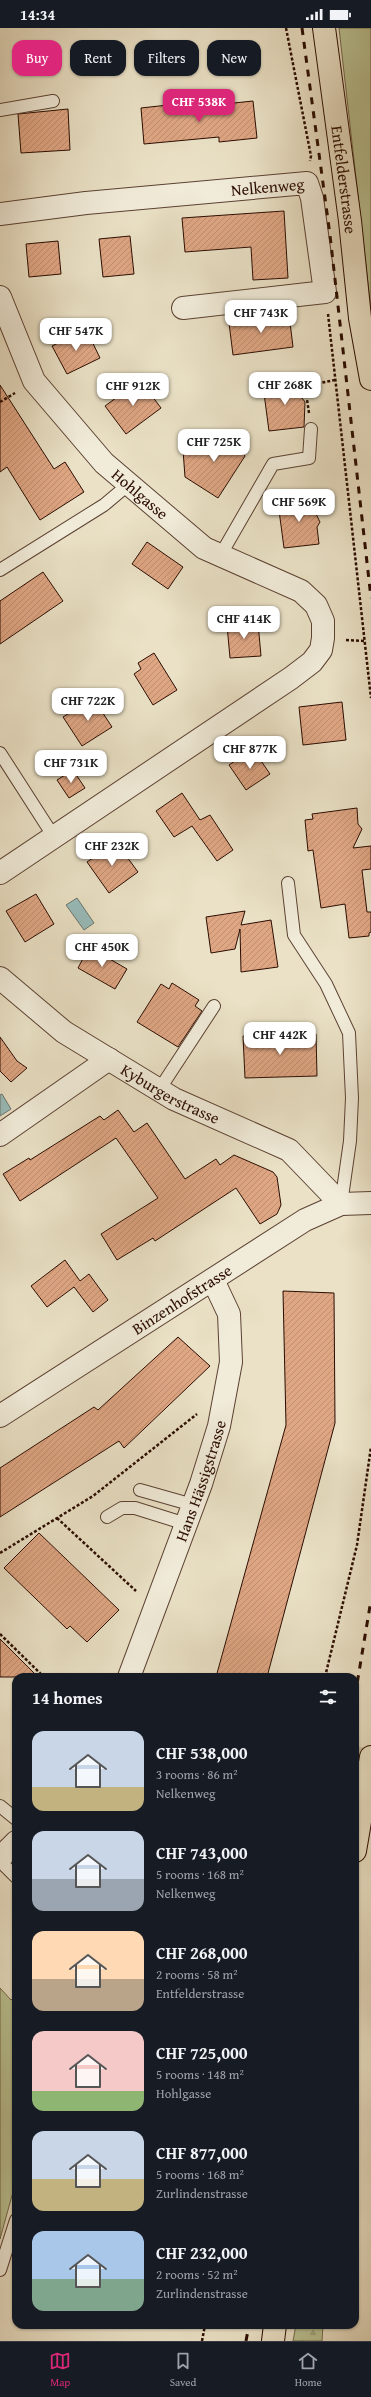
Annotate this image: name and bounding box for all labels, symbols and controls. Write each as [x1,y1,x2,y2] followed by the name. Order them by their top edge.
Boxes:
[20,4,55,25] text: 14:34
[12,40,62,76] chip: Buy
[70,40,126,76] chip: Rent
[134,40,199,76] chip: Filters
[207,40,261,76] chip: New
[158,89,240,123] pin: CHF 538K
[172,92,226,111] text: CHF 538K
[325,124,363,235] street label: Entfelderstrasse
[230,171,305,202] street label: Nelkenweg
[220,300,302,334] pin: CHF 743K
[234,303,288,322] text: CHF 743K
[35,318,117,352] pin: CHF 547K
[49,321,103,340] text: CHF 547K
[244,372,326,406] pin: CHF 268K
[92,373,174,407] pin: CHF 912K
[258,375,312,394] text: CHF 268K
[106,376,160,395] text: CHF 912K
[173,429,255,463] pin: CHF 725K
[187,432,241,451] text: CHF 725K
[107,463,174,525] street label: Hohlgasse
[258,489,340,523] pin: CHF 569K
[272,492,326,511] text: CHF 569K
[203,606,285,640] pin: CHF 414K
[217,609,271,628] text: CHF 414K
[47,688,129,722] pin: CHF 722K
[61,691,115,710] text: CHF 722K
[209,736,291,770] pin: CHF 877K
[223,739,277,758] text: CHF 877K
[30,750,112,784] pin: CHF 731K
[44,753,98,772] text: CHF 731K
[71,833,153,867] pin: CHF 232K
[85,836,139,855] text: CHF 232K
[61,934,143,968] pin: CHF 450K
[75,937,129,956] text: CHF 450K
[239,1022,321,1056] pin: CHF 442K
[253,1025,307,1044] text: CHF 442K
[116,1057,224,1130] street label: Kyburgerstrasse
[127,1258,236,1340] street label: Binzenhofstrasse
[169,1418,232,1545] street label: Hans Hässigstrasse
[32,1685,103,1710] text: 14 homes
[317,1686,339,1708] icon: filters
[156,1740,248,1765] text: CHF 538,000
[64,1747,112,1795] icon: home
[156,1765,238,1784] text: 3 rooms · 86 m²
[156,1784,216,1803] text: Nelkenweg
[156,1840,248,1865] text: CHF 743,000
[64,1847,112,1895] icon: home
[156,1865,244,1884] text: 5 rooms · 168 m²
[156,1884,216,1903] text: Nelkenweg
[156,1940,248,1965] text: CHF 268,000
[64,1947,112,1995] icon: home
[156,1965,238,1984] text: 2 rooms · 58 m²
[156,1984,244,2003] text: Entfelderstrasse
[156,2040,248,2065] text: CHF 725,000
[64,2047,112,2095] icon: home
[156,2065,244,2084] text: 5 rooms · 148 m²
[156,2084,211,2103] text: Hohlgasse
[156,2140,248,2165] text: CHF 877,000
[64,2147,112,2195] icon: home
[156,2165,244,2184] text: 5 rooms · 168 m²
[156,2184,248,2203] text: Zurlindenstrasse
[156,2240,248,2265] text: CHF 232,000
[64,2247,112,2295] icon: home
[156,2265,238,2284] text: 2 rooms · 52 m²
[156,2284,248,2303] text: Zurlindenstrasse
[49,2350,71,2390] tab: Map
[170,2350,196,2390] tab: Saved
[295,2350,322,2390] tab: Home

